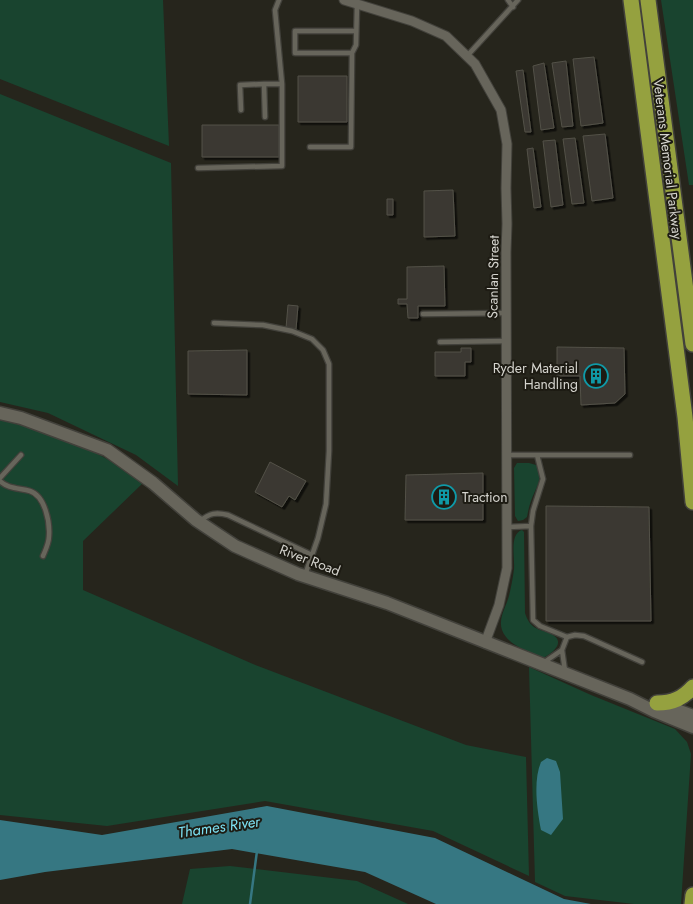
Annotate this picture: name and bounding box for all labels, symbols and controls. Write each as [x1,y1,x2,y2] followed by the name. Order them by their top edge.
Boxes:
[648,77,688,241] street label: Veterans Memorial Parkway
[482,235,504,319] street label: Scanlan Street
[493,358,578,394] place label: Ryder Material Handling
[583,363,609,389] building icon: Ryder Material Handling
[431,484,457,510] building icon: Traction
[462,487,508,507] place label: Traction
[277,539,343,581] street label: River Road
[177,810,262,844] water label: Thames River

